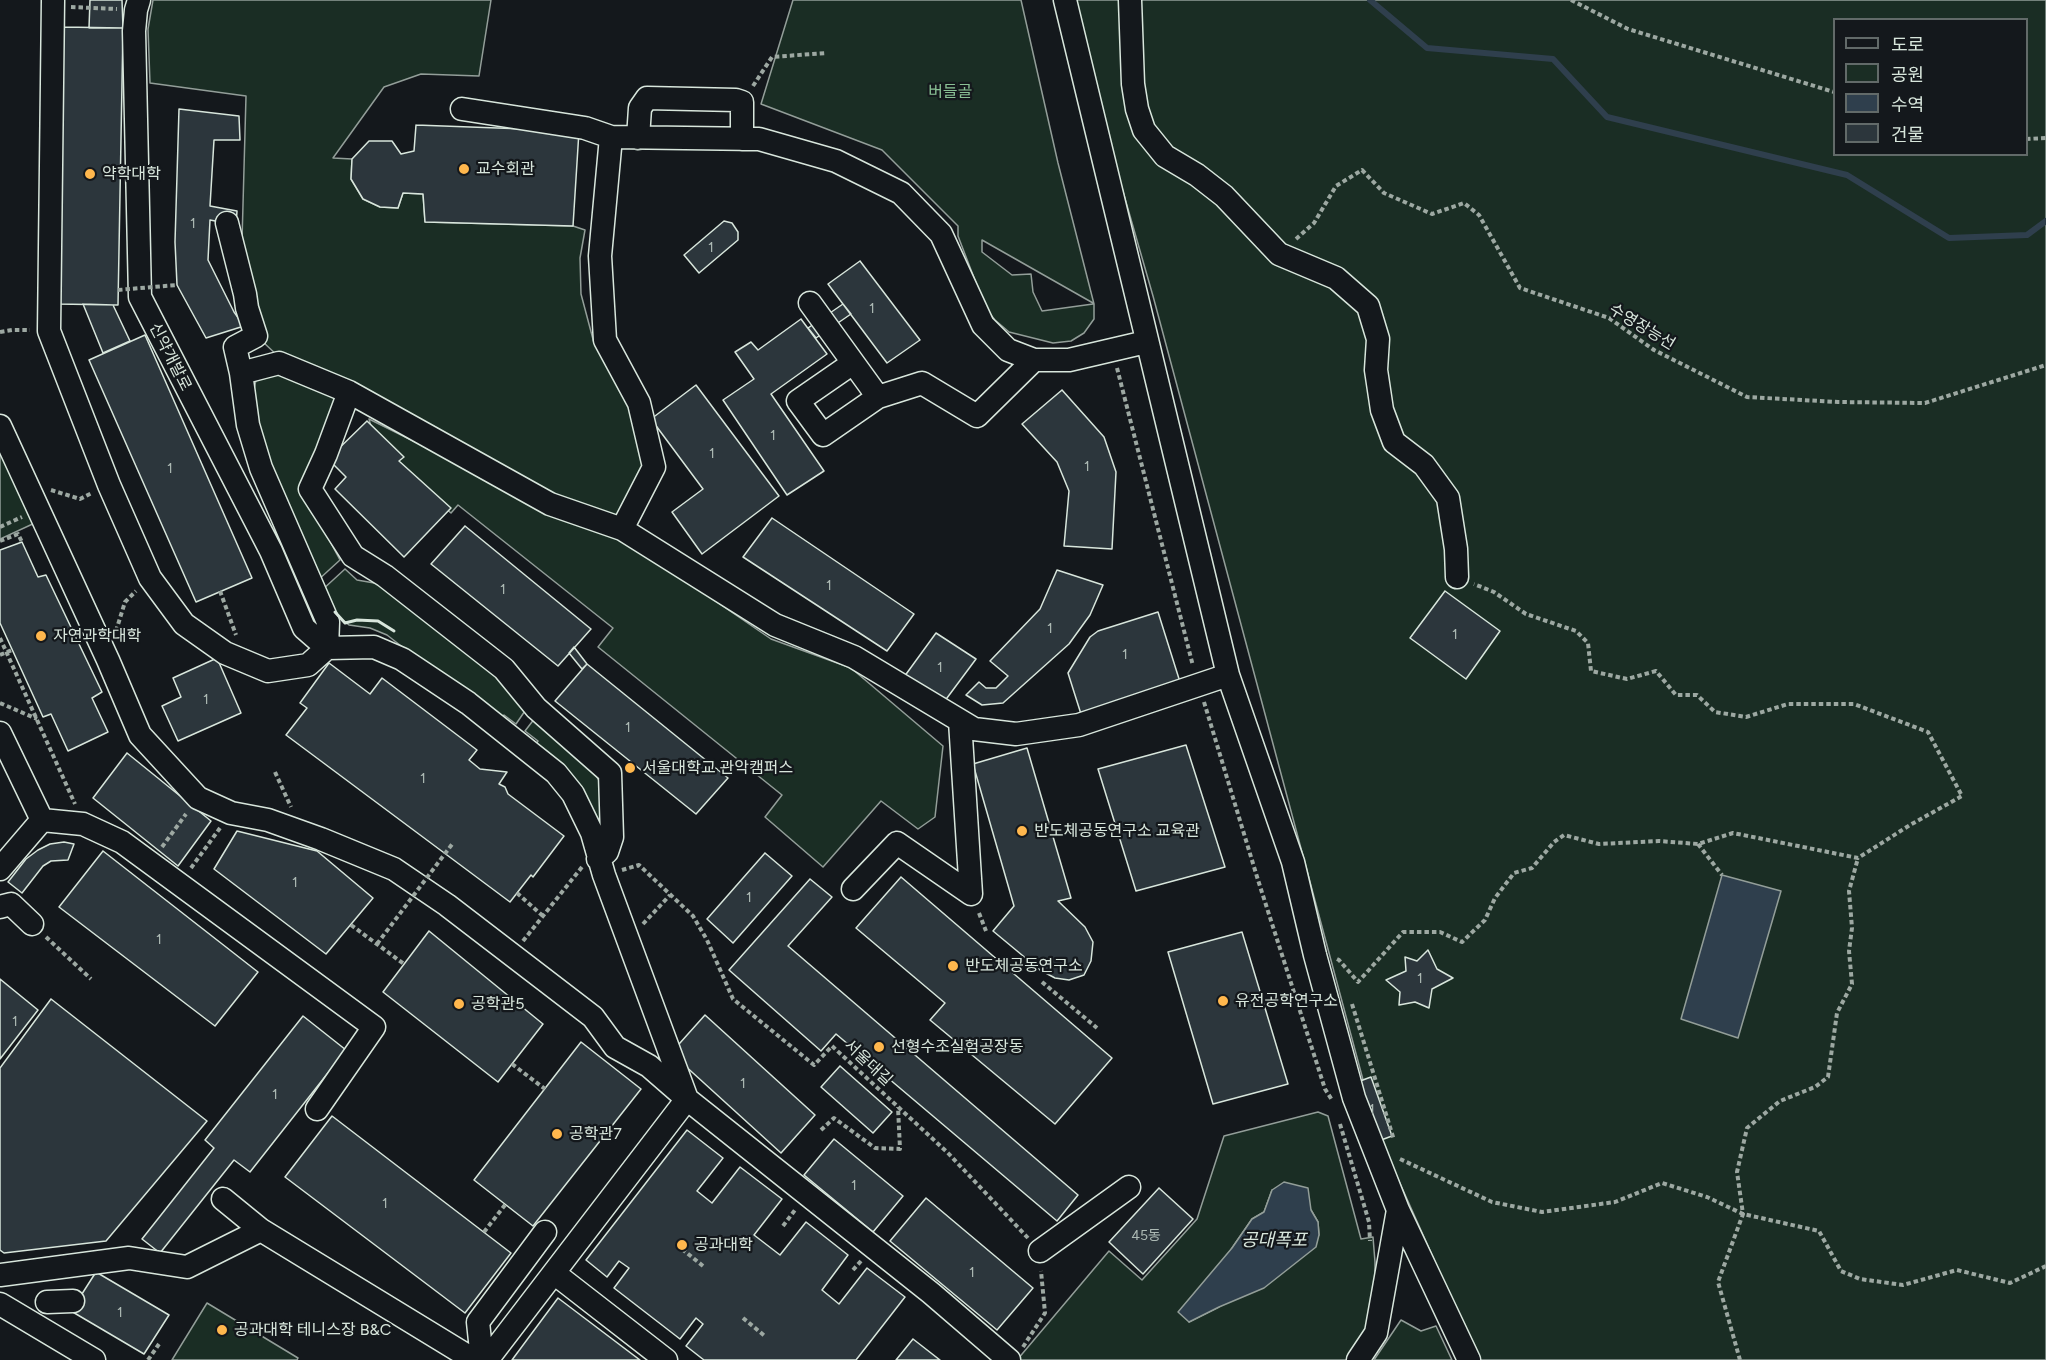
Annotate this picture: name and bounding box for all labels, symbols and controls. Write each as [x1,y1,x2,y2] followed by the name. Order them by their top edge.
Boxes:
[1833,18,2028,156] legend
[1891,34,1924,56] text: 도로
[1891,64,1924,86] text: 공원
[928,82,972,102] park label: 버들골
[1891,94,1924,116] text: 수역
[1891,124,1924,146] text: 건물
[476,159,535,179] place label: 교수회관
[457,162,471,176] marker: 교수회관
[102,164,161,184] place label: 약학대학
[83,167,97,181] marker: 약학대학
[190,216,196,232] house number: 1
[708,240,714,256] house number: 1
[1606,300,1678,354] street label: 수영장능선
[869,301,875,317] house number: 1
[145,320,195,394] street label: 신약개발로
[770,428,776,444] house number: 1
[709,446,715,462] house number: 1
[1084,459,1090,475] house number: 1
[167,461,173,477] house number: 1
[826,578,832,594] house number: 1
[500,582,506,598] house number: 1
[1047,621,1053,637] house number: 1
[53,626,141,646] place label: 자연과학대학
[1452,627,1458,643] house number: 1
[34,629,48,643] marker: 자연과학대학
[1122,647,1128,663] house number: 1
[937,660,943,676] house number: 1
[203,692,209,708] house number: 1
[625,720,631,736] house number: 1
[642,758,793,778] place label: 서울대학교 관악캠퍼스
[623,761,637,775] marker: 서울대학교 관악캠퍼스
[420,771,426,787] house number: 1
[1034,821,1200,841] place label: 반도체공동연구소 교육관
[1015,824,1029,838] marker: 반도체공동연구소 교육관
[292,875,298,891] house number: 1
[746,890,752,906] house number: 1
[156,932,162,948] house number: 1
[965,956,1083,976] place label: 반도체공동연구소
[946,959,960,973] marker: 반도체공동연구소
[1417,971,1423,987] house number: 1
[1235,991,1338,1011] place label: 유전공학연구소
[471,994,524,1014] place label: 공학관5
[1216,994,1230,1008] marker: 유전공학연구소
[452,997,466,1011] marker: 공학관5
[12,1014,18,1030] house number: 1
[840,1036,896,1090] street label: 서울대길
[891,1037,1023,1057] place label: 선형수조실험공장동
[872,1040,886,1054] marker: 선형수조실험공장동
[740,1076,746,1092] house number: 1
[272,1087,278,1103] house number: 1
[1369,1102,1375,1118] house number: 1
[569,1124,622,1144] place label: 공학관7
[550,1127,564,1141] marker: 공학관7
[851,1178,857,1194] house number: 1
[382,1196,388,1212] house number: 1
[1131,1228,1161,1244] house number: 45동
[1241,1230,1307,1252] water label: 공대폭포
[694,1235,753,1255] place label: 공과대학
[675,1238,689,1252] marker: 공과대학
[969,1265,975,1281] house number: 1
[117,1305,123,1321] house number: 1
[234,1320,391,1340] place label: 공과대학 테니스장 B&C
[215,1323,229,1337] marker: 공과대학 테니스장 B&C

